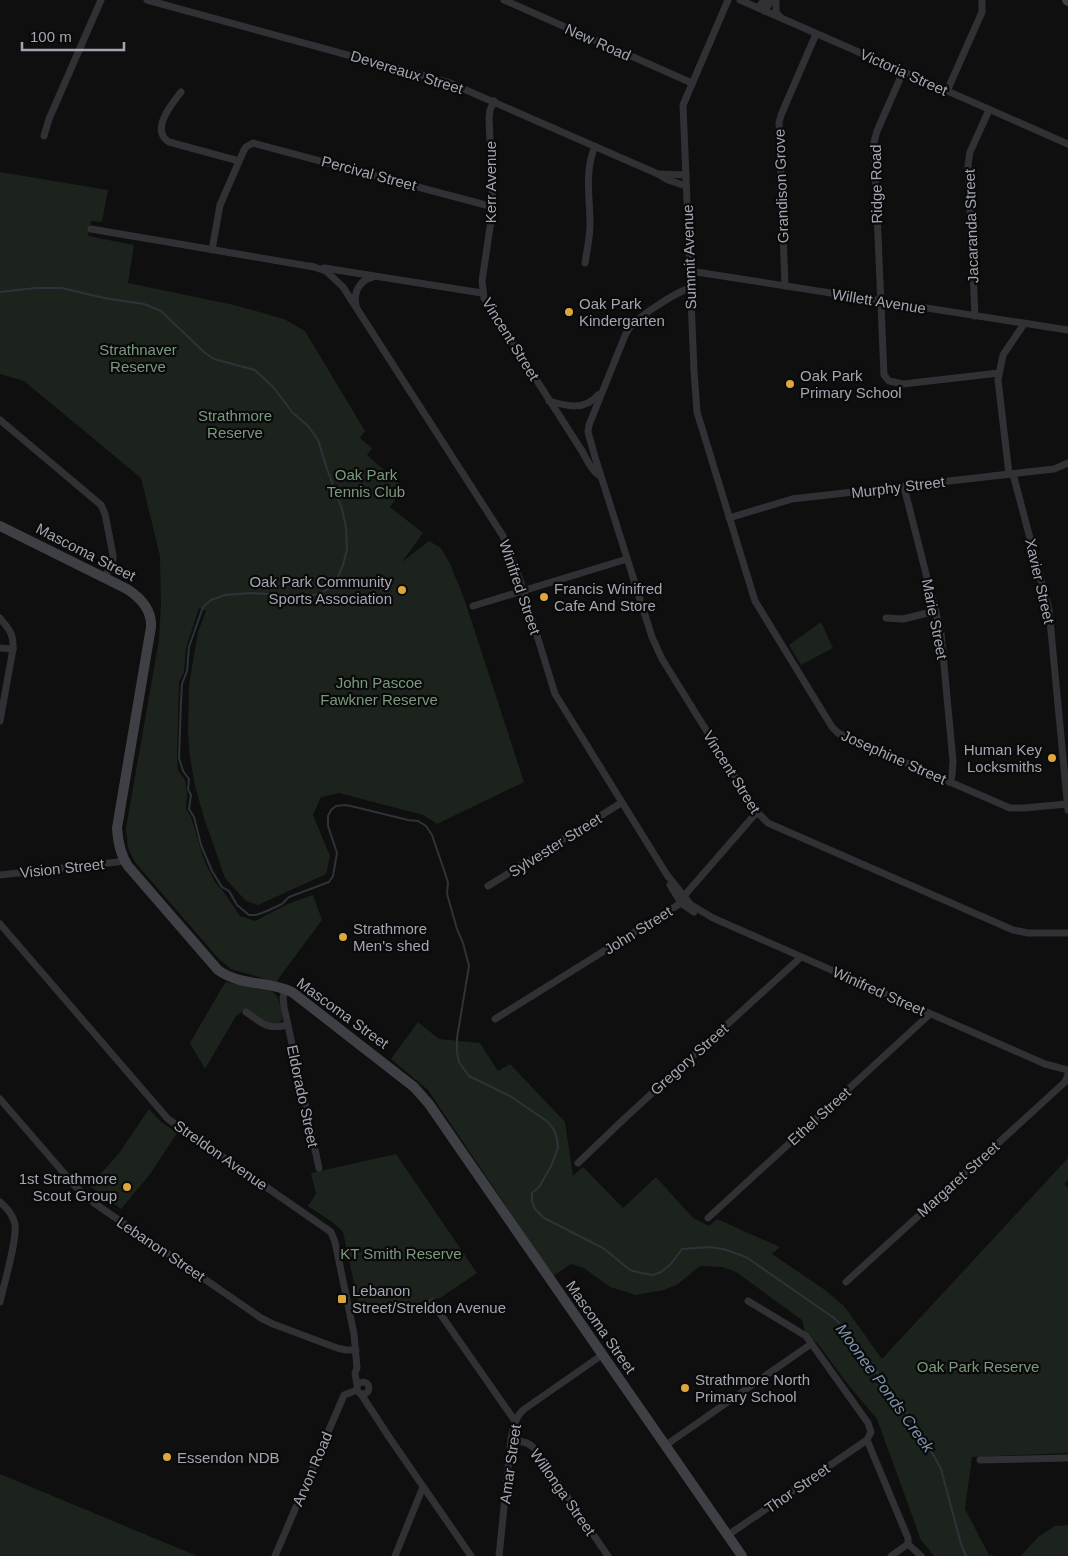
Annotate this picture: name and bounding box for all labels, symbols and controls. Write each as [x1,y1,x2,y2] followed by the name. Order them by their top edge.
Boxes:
[22,20,125,52] scale bar
[563,20,633,64] street label: New Road
[30,28,72,45] text: 100 m
[858,45,951,99] street label: Victoria Street
[349,47,466,97] street label: Devereaux Street
[771,129,791,243] street label: Grandison Grove
[482,141,499,223] street label: Kerr Avenue
[867,144,885,224] street label: Ridge Road
[320,152,419,194] street label: Percival Street
[960,168,981,283] street label: Jacaranda Street
[679,204,699,310] street label: Summit Avenue
[831,285,927,317] street label: Willett Avenue
[479,295,544,384] street label: Vincent Street
[579,295,665,329] place label: Oak Park Kindergarten
[563,306,575,318] marker: Oak Park Kindergarten
[99,341,177,375] park label: Strathnaver Reserve
[800,367,902,401] place label: Oak Park Primary School
[784,378,796,390] marker: Oak Park Primary School
[198,407,272,441] park label: Strathmore Reserve
[327,466,405,500] park label: Oak Park Tennis Club
[850,473,947,501] street label: Murphy Street
[33,520,139,585] street label: Mascoma Street
[496,537,544,637] street label: Winifred Street
[1022,537,1058,626] street label: Xavier Street
[249,573,392,607] place label: Oak Park Community Sports Association
[919,577,951,662] street label: Marie Street
[554,580,662,614] place label: Francis Winifred Cafe And Store
[396,584,408,596] marker: Oak Park Community Sports Association
[538,591,550,603] marker: Francis Winifred Cafe And Store
[320,674,438,708] park label: John Pascoe Fawkner Reserve
[839,726,950,788] street label: Josephine Street
[700,728,765,817] street label: Vincent Street
[964,741,1042,775] place label: Human Key Locksmiths
[1046,752,1058,764] marker: Human Key Locksmiths
[506,809,605,880] street label: Sylvester Street
[19,855,106,881] street label: Vision Street
[601,902,676,958] street label: John Street
[353,920,429,954] place label: Strathmore Men's shed
[337,931,349,943] marker: Strathmore Men's shed
[830,963,929,1019] street label: Winifred Street
[294,974,393,1052] street label: Mascoma Street
[647,1019,732,1098] street label: Gregory Street
[284,1043,322,1150] street label: Eldorado Street
[784,1083,854,1149] street label: Ethel Street
[171,1117,271,1193] street label: Streldon Avenue
[914,1137,1003,1220] street label: Margaret Street
[19,1170,117,1204] place label: 1st Strathmore Scout Group
[121,1181,133,1193] marker: 1st Strathmore Scout Group
[114,1213,209,1285] street label: Lebanon Street
[340,1245,462,1262] park label: KT Smith Reserve
[563,1277,640,1377] street label: Mascoma Street
[352,1282,506,1316] place label: Lebanon Street/Streldon Avenue
[336,1293,348,1305] marker: Lebanon Street/Streldon Avenue
[833,1320,938,1456] water label: Moonee Ponds Creek
[917,1358,1039,1375] park label: Oak Park Reserve
[695,1371,810,1405] place label: Strathmore North Primary School
[679,1382,691,1394] marker: Strathmore North Primary School
[496,1422,524,1505] street label: Amar Street
[289,1429,335,1509] street label: Arvon Road
[527,1445,600,1539] street label: Willonga Street
[177,1449,280,1466] place label: Essendon NDB
[161,1451,173,1463] marker: Essendon NDB
[761,1459,833,1516] street label: Thor Street

